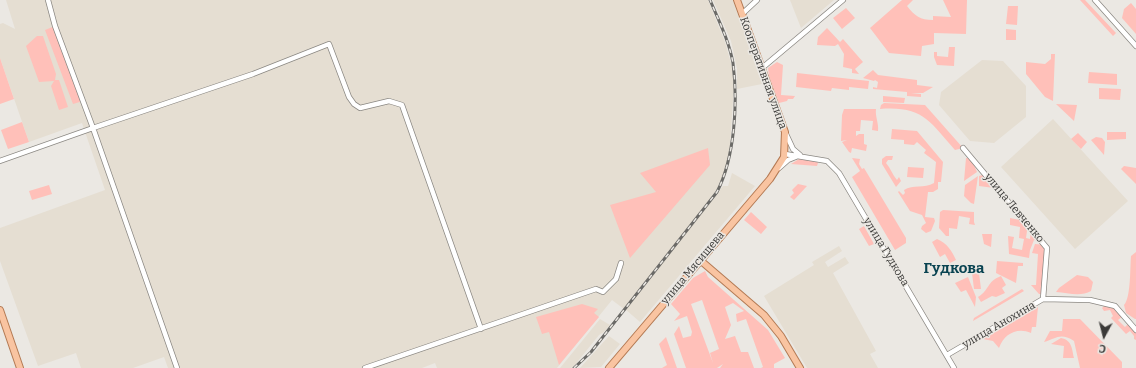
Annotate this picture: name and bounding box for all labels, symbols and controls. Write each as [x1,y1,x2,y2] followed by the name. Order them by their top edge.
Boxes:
[737,15,789,131] street label: Кооперативная улица
[981,171,1047,245] street label: улица Левченко
[860,215,912,289] street label: улица Гудкова
[659,229,727,307] street label: улица Мясищева
[924,260,984,278] district label: Гудкова
[960,299,1038,351] street label: улица Анохина
[1084,316,1124,356] north arrow
[1098,342,1107,355] text: С

